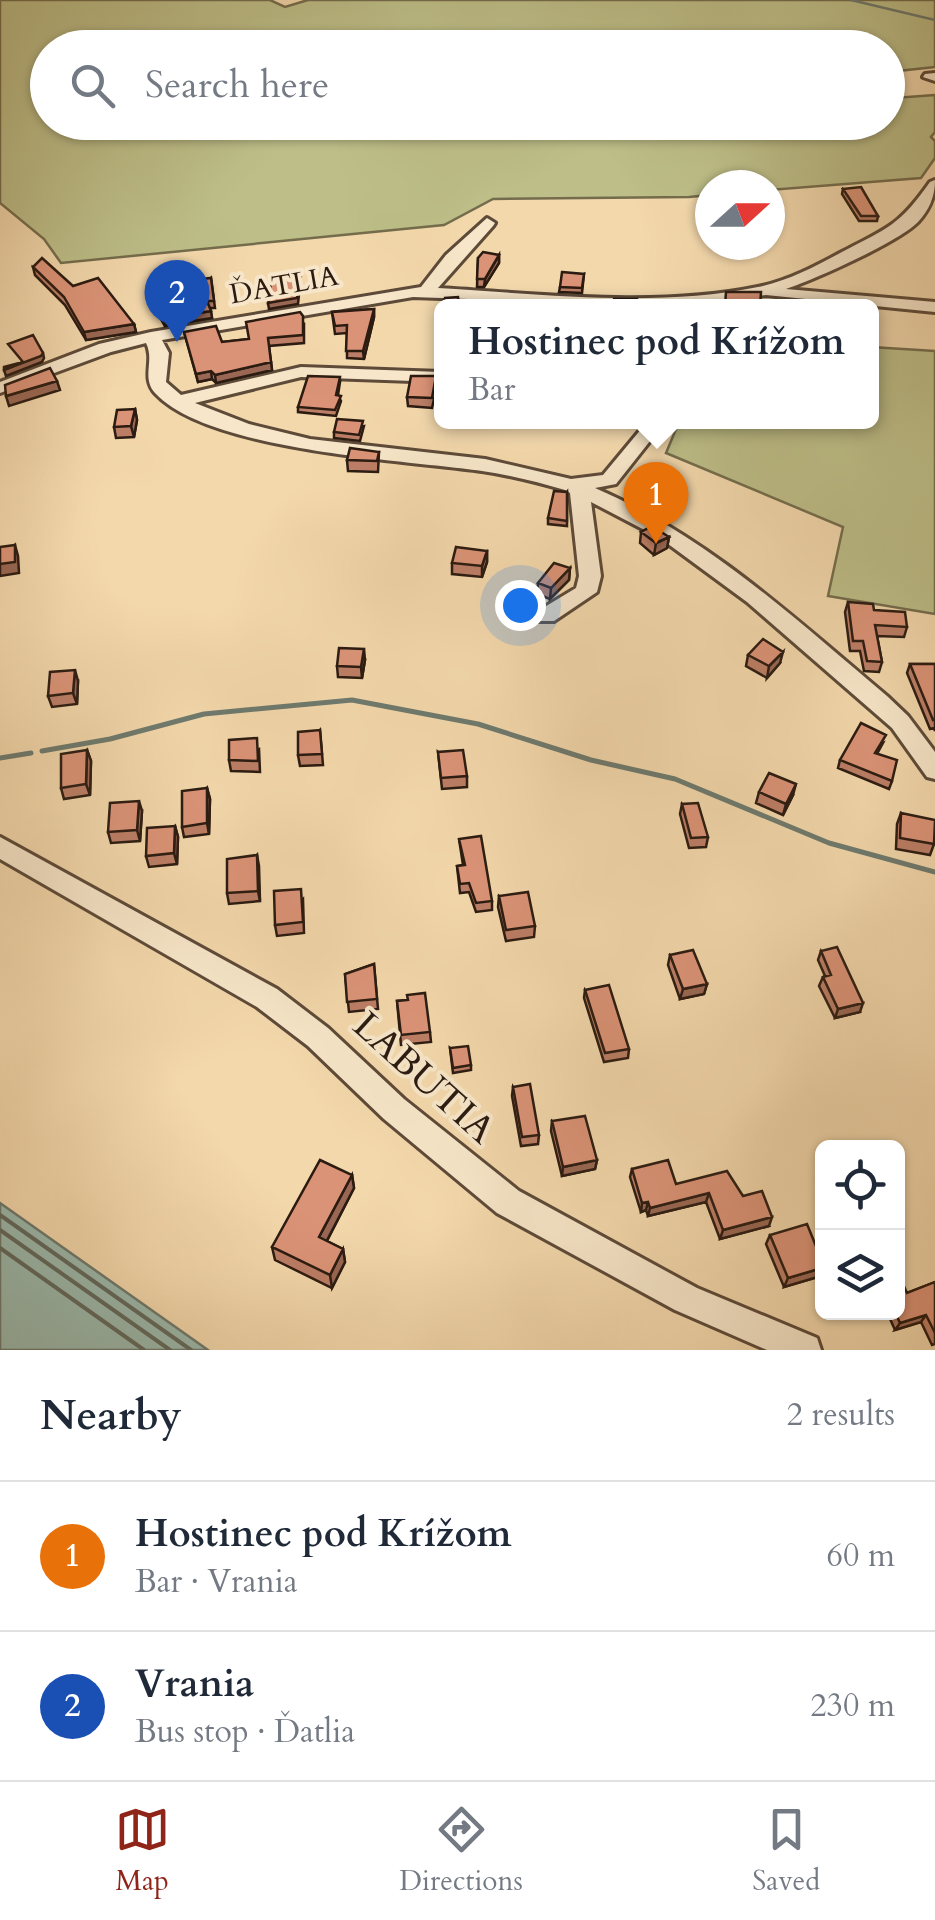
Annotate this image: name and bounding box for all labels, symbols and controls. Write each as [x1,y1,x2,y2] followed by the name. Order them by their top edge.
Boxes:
[30,30,905,140] search box
[65,58,120,113] icon: search
[145,59,329,111] text: Search here
[695,170,785,260] north arrow
[227,257,341,313] street label: ĎATLIA
[144,260,210,342] pin: 2
[434,299,879,429] popup
[468,316,845,368] text: Hostinec pod Krížom
[468,368,515,412] text: Bar
[624,462,688,544] pin: 1
[495,580,546,631] your location
[342,1000,506,1156] street label: LABUTIA
[815,1140,905,1320] map controls
[815,1140,905,1230] button: locate
[815,1230,905,1320] button: layers
[40,1387,182,1444] text: Nearby
[787,1393,895,1437] text: 2 results
[135,1508,512,1560] text: Hostinec pod Krížom
[64,1534,81,1578] text: 1
[827,1534,895,1578] text: 60 m
[135,1560,298,1604] text: Bar · Vrania
[135,1658,254,1710] text: Vrania
[64,1684,81,1728] text: 2
[810,1684,895,1728] text: 230 m
[135,1710,355,1754] text: Bus stop · Ďatlia
[115,1802,170,1900] tab: Map
[399,1802,523,1900] tab: Directions
[752,1802,820,1900] tab: Saved

